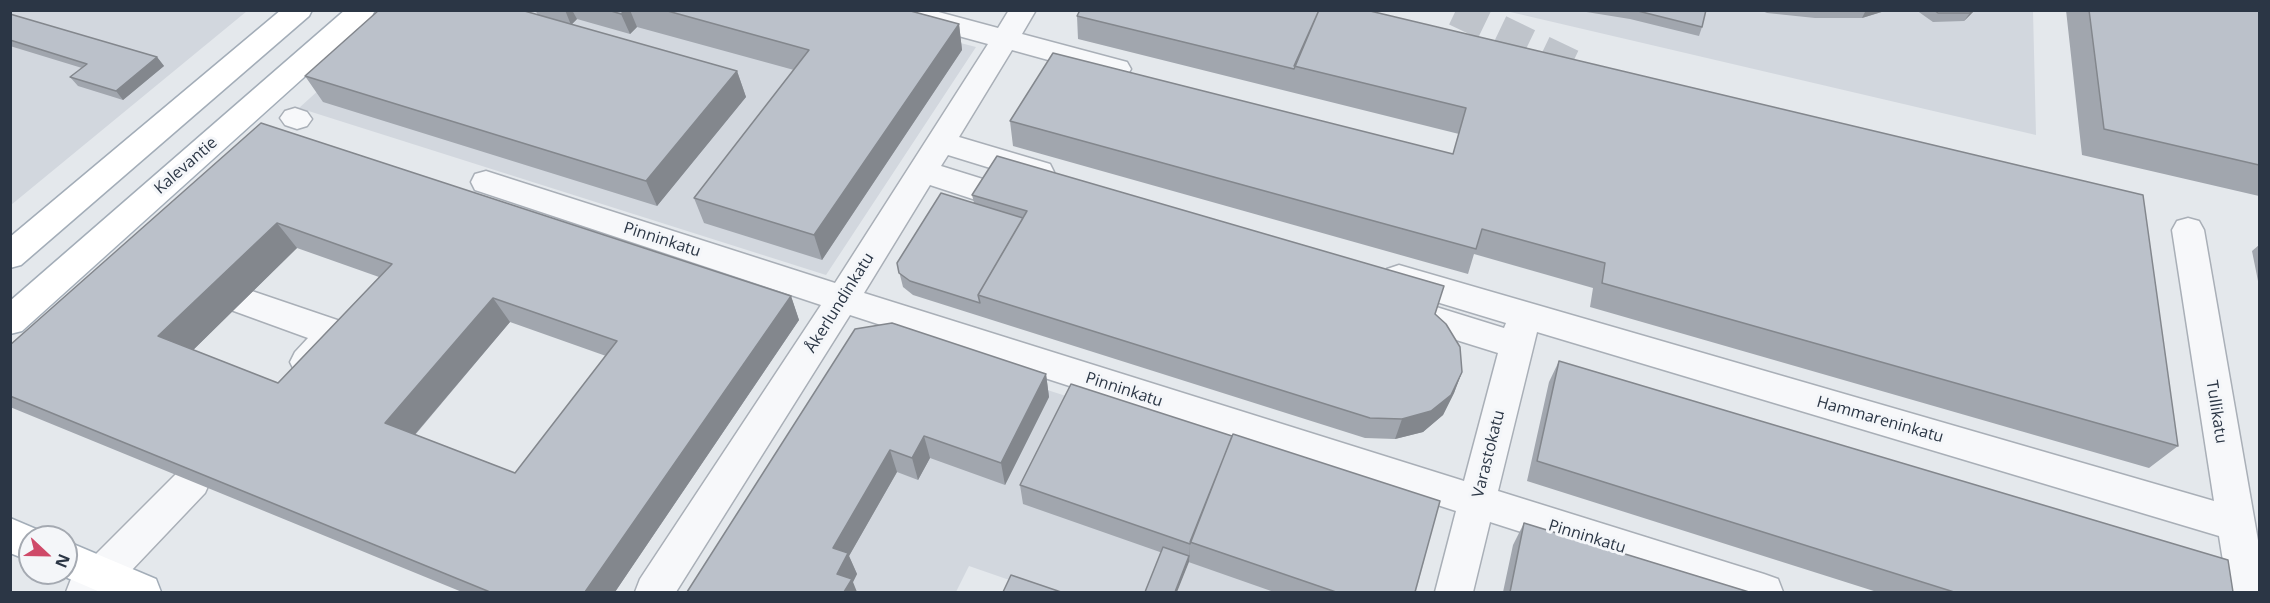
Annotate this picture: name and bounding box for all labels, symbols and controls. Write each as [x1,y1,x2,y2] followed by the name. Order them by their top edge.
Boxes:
[151,133,221,199] street label: Kalevantie
[621,219,703,261] street label: Pinninkatu
[802,250,878,356] street label: Åkerlundinkatu
[1083,369,1165,411] street label: Pinninkatu
[2202,379,2230,445] street label: Tullikatu
[1814,393,1946,447] street label: Hammareninkatu
[1469,408,1509,500] street label: Varastokatu
[1546,516,1628,558] street label: Pinninkatu
[18,525,78,585] north arrow
[50,551,75,571] text: N

